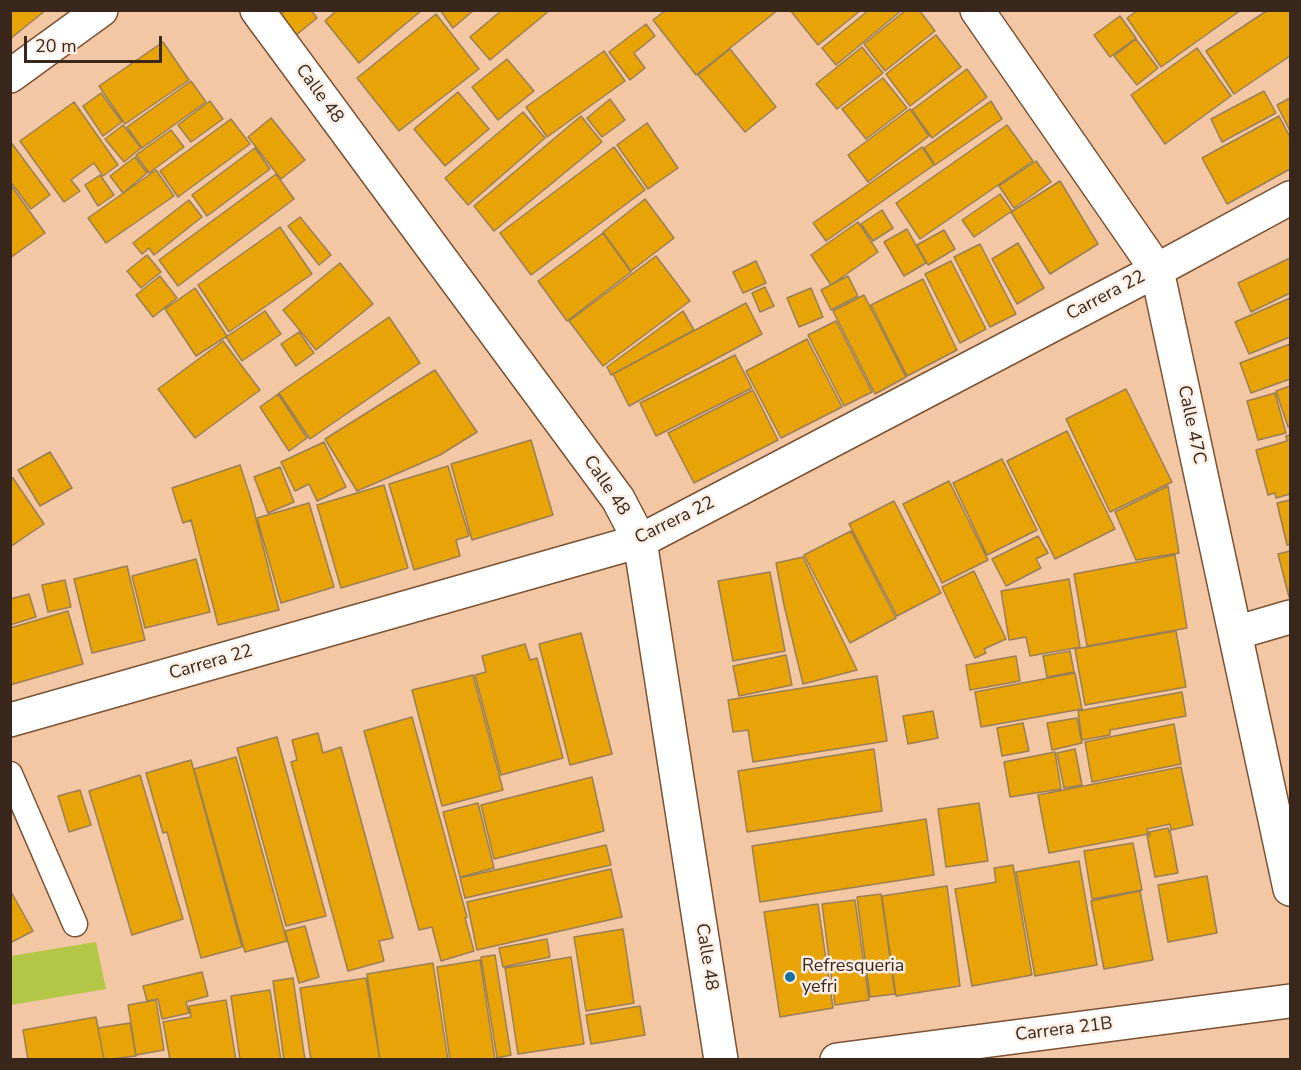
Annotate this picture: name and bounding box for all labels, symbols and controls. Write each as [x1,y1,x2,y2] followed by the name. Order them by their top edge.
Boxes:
[27,24,165,62] scale bar
[35,34,77,58] text: 20 m
[290,60,348,128] street label: Calle 48
[1063,266,1149,326] street label: Carrera 22
[1172,384,1210,466] street label: Calle 47C
[578,452,634,520] street label: Calle 48
[632,492,718,550] street label: Carrera 22
[167,641,255,685] street label: Carrera 22
[690,922,722,992] street label: Calle 48
[802,956,904,998] place label: Refresqueria yefri
[783,970,797,984] marker: Refresqueria yefri
[1014,1013,1114,1047] street label: Carrera 21B

